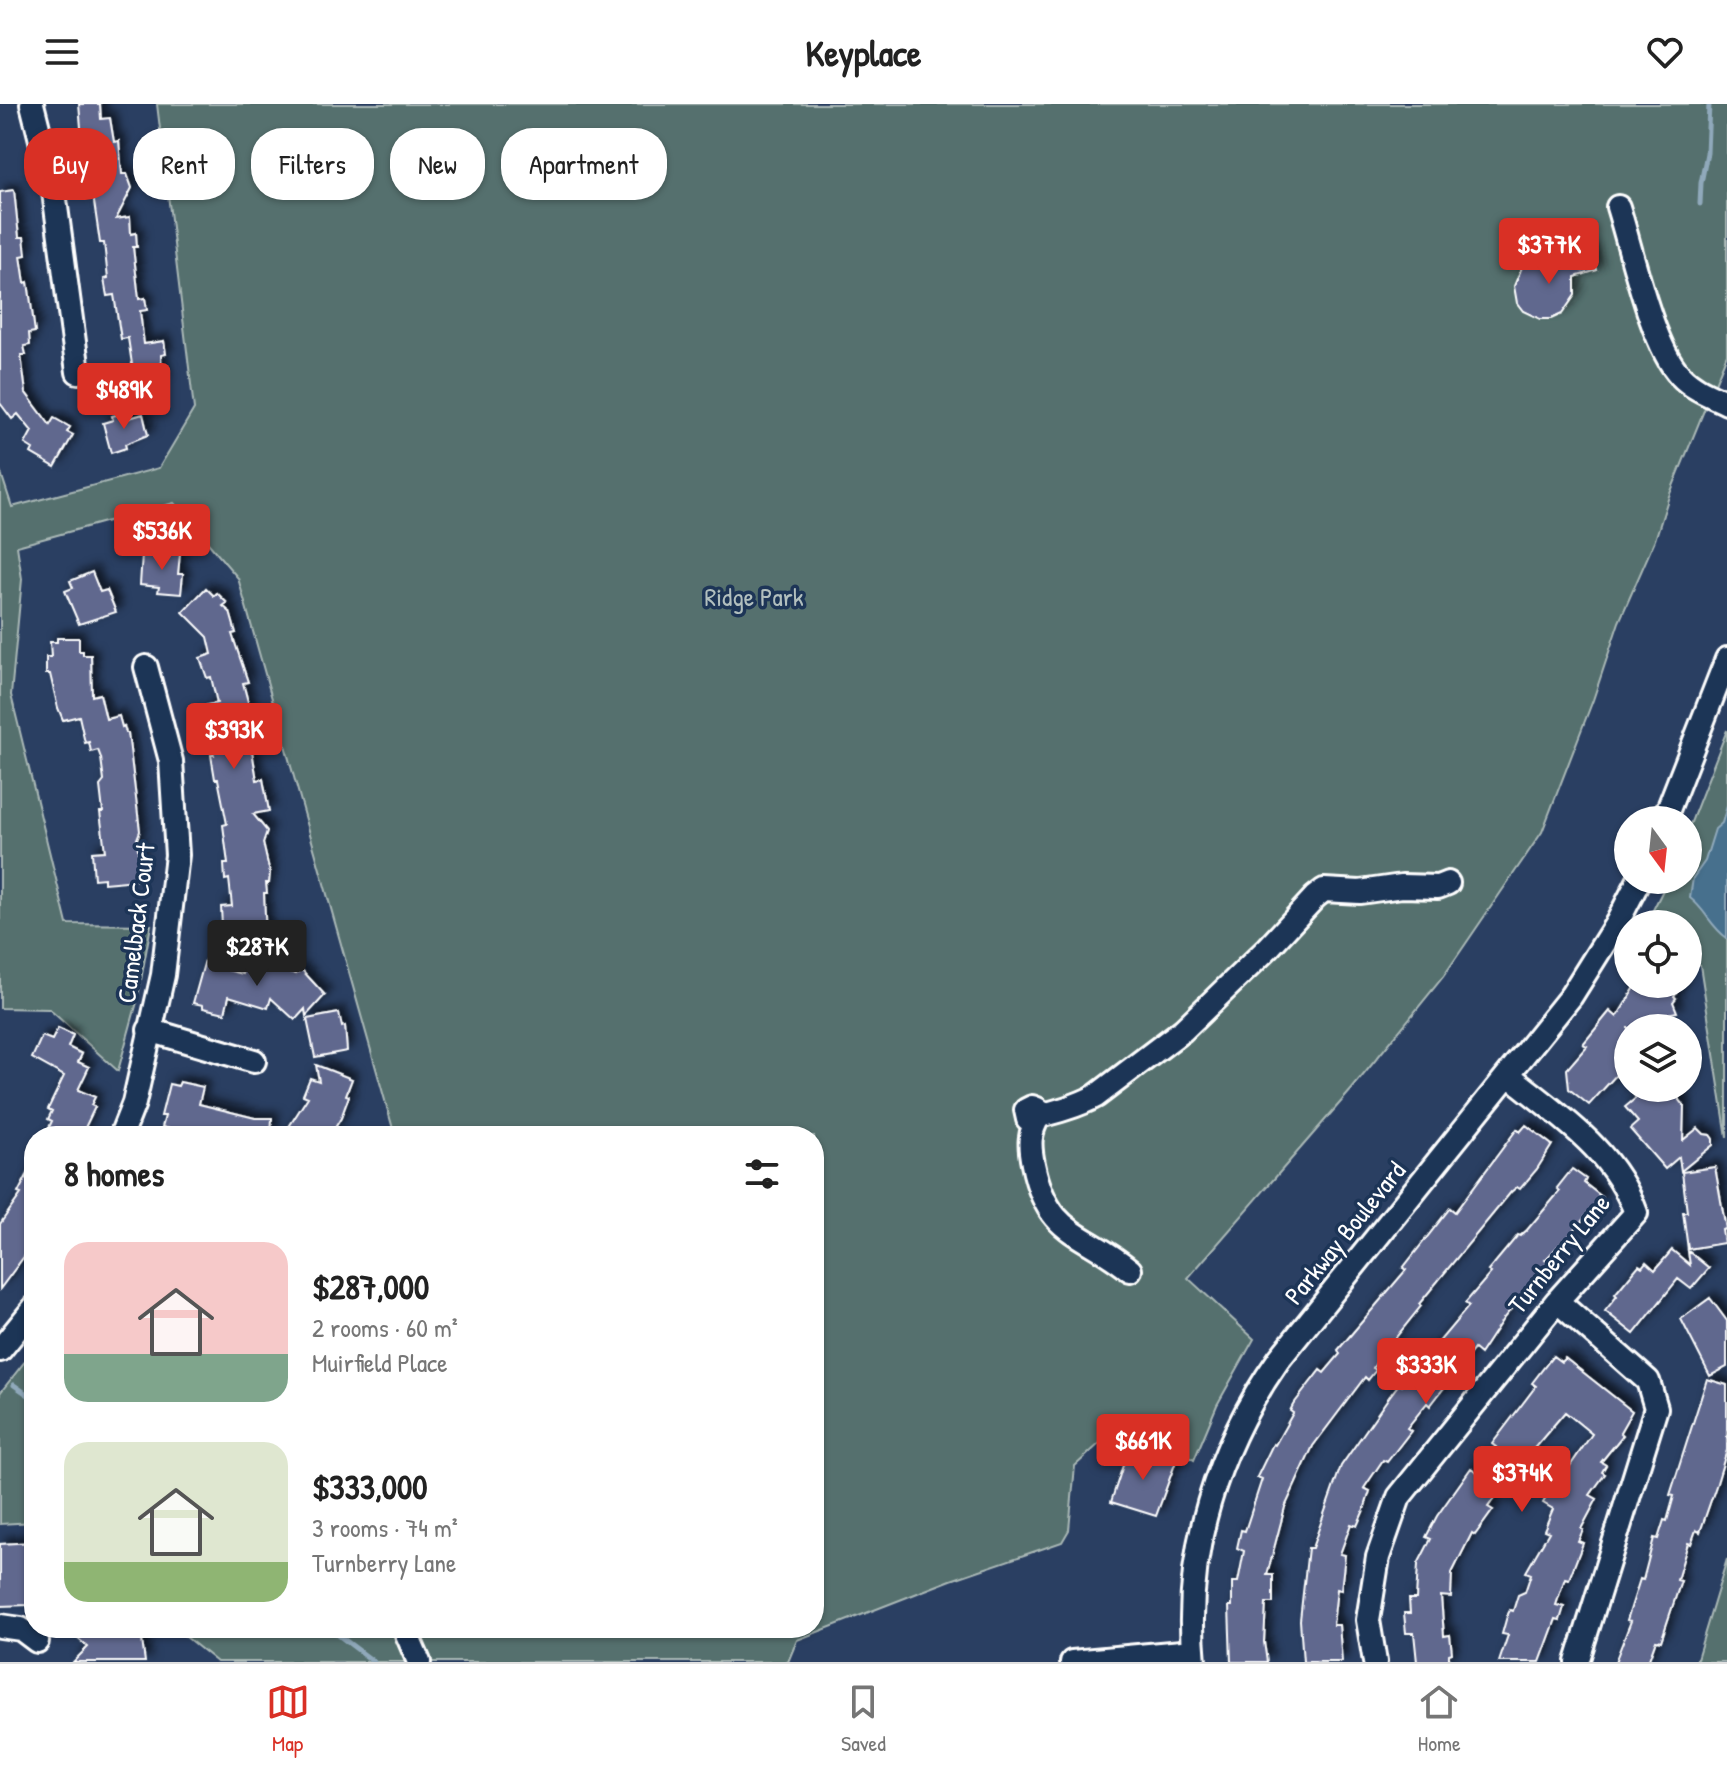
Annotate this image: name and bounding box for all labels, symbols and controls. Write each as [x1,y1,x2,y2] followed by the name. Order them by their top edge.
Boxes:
[806,28,921,77] text: Keyplace
[40,30,84,74] icon: menu
[1643,30,1687,74] icon: heart
[24,128,117,200] chip: Buy
[133,128,235,200] chip: Rent
[251,128,374,200] chip: Filters
[390,128,485,200] chip: New
[501,128,667,200] chip: Apartment
[1493,218,1605,286] pin: $377K
[1517,226,1581,261] text: $377K
[68,363,180,431] pin: $489K
[95,371,153,406] text: $489K
[106,504,218,572] pin: $536K
[132,512,192,547] text: $536K
[704,579,804,614] park label: Ridge Park
[178,703,290,771] pin: $393K
[204,711,264,746] text: $393K
[1614,806,1702,894] north arrow
[1614,806,1702,1102] map controls
[108,840,163,1005] street label: Camelback Court
[1614,910,1702,998] button: locate
[201,920,313,988] pin: $287K
[225,928,289,963] text: $287K
[1614,1014,1702,1102] button: layers
[64,1151,164,1197] text: 8 homes
[740,1152,784,1196] icon: filters
[1276,1154,1413,1312] street label: Parkway Boulevard
[1500,1187,1618,1321] street label: Turnberry Lane
[312,1264,429,1310] text: $287,000
[128,1274,224,1370] icon: home
[312,1310,458,1345] text: 2 rooms · 60 m²
[1370,1338,1482,1406] pin: $333K
[312,1345,448,1380] text: Muirfield Place
[1395,1346,1457,1381] text: $333K
[1087,1414,1199,1482] pin: $661K
[1115,1422,1171,1457] text: $661K
[1466,1446,1578,1514] pin: $374K
[1491,1454,1553,1489] text: $374K
[312,1464,428,1510] text: $333,000
[128,1474,224,1570] icon: home
[312,1510,458,1545] text: 3 rooms · 74 m²
[312,1545,456,1580] text: Turnberry Lane
[266,1680,310,1758] tab: Map
[841,1680,886,1758] tab: Saved
[1417,1680,1461,1758] tab: Home

